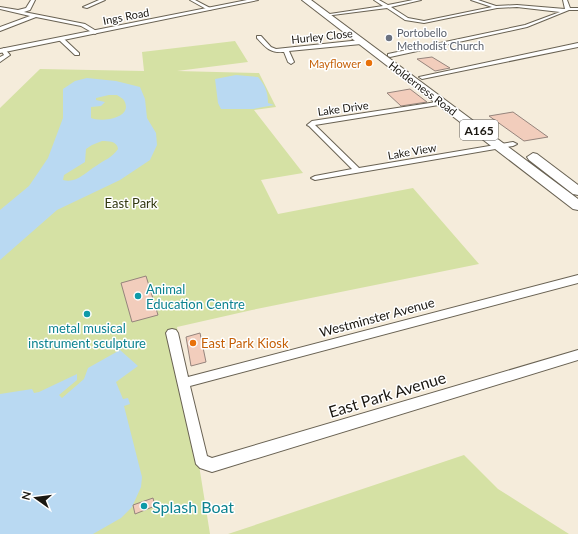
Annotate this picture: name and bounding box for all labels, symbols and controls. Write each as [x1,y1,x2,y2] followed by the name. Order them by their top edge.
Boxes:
[102,5,150,27] street label: Ings Road
[291,26,354,46] street label: Hurley Close
[397,26,484,52] place label: Portobello Methodist Church
[384,33,394,43] marker: Portobello Methodist Church
[309,57,361,70] place label: Mayflower
[364,58,374,68] marker: Mayflower
[386,58,460,118] street label: Holderness Road
[317,98,369,118] street label: Lake Drive
[460,120,498,140] road number: A165
[387,140,438,162] street label: Lake View
[105,195,158,211] park label: East Park
[146,281,245,312] place label: Animal Education Centre
[133,291,143,301] marker: Animal Education Centre
[318,294,436,340] street label: Westminster Avenue
[82,309,92,319] marker: metal musical instrument sculpture
[28,320,146,351] place label: metal musical instrument sculpture
[201,335,289,351] place label: East Park Kiosk
[188,338,198,348] marker: East Park Kiosk
[326,367,448,421] street label: East Park Avenue
[16,478,56,518] north arrow
[18,490,33,501] text: N
[152,497,234,516] place label: Splash Boat
[139,501,149,511] marker: Splash Boat

